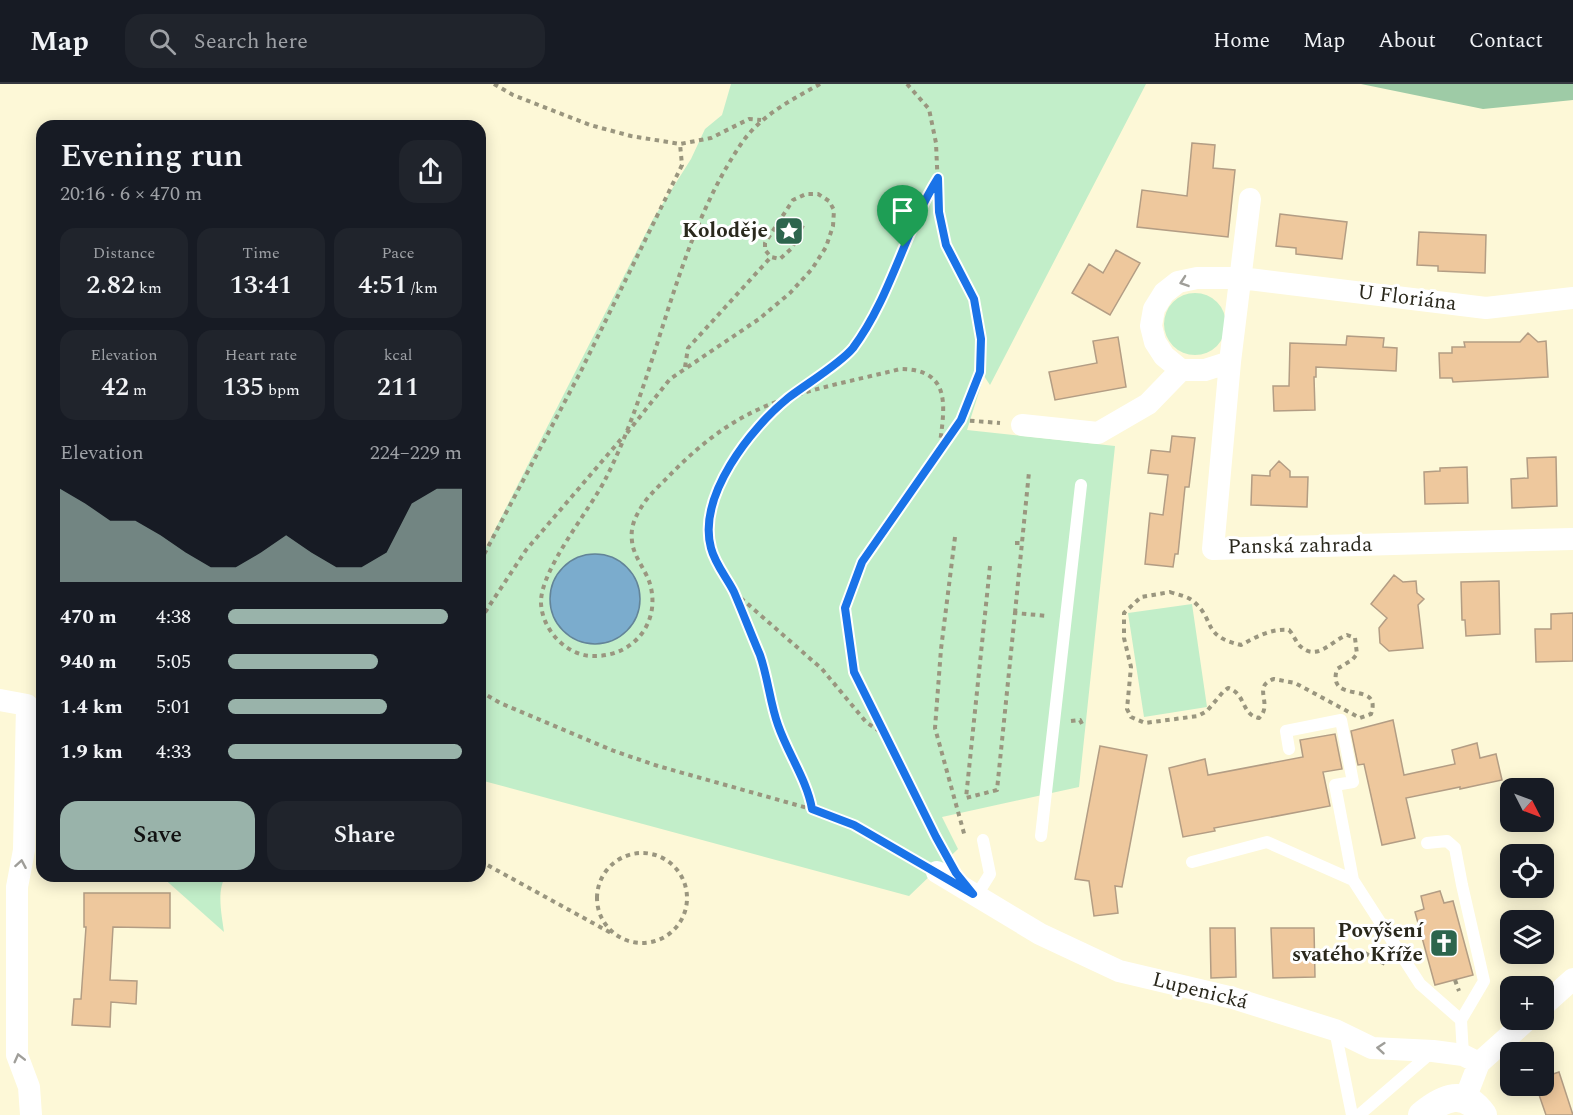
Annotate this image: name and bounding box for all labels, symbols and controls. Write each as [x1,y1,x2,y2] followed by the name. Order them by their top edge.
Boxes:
[125,14,545,68] search box
[30,20,89,63] text: Map
[146,25,179,58] icon: search
[194,25,308,58] text: Search here
[1213,25,1270,57] text: Home
[1303,25,1345,57] text: Map
[1378,25,1436,57] text: About
[1469,25,1543,57] text: Contact
[60,131,243,181] text: Evening run
[399,140,462,203] button: share
[60,179,202,209] text: 20:16 · 6 × 470 m
[877,185,928,247] pin
[886,194,919,227] icon: arrive
[682,215,768,247] place label: Koloděje
[773,215,805,247] place icon: Koloděje
[93,241,155,265] text: Distance
[242,241,280,265] text: Time
[381,241,415,265] text: Pace
[86,265,135,305] text: 2.82
[230,265,292,305] text: 13:41
[358,265,407,305] text: 4:51
[1179,274,1189,287] one-way arrow
[135,276,162,300] text: km
[407,276,438,300] text: /km
[1356,276,1459,320] street label: U Floriána
[90,343,158,367] text: Elevation
[225,343,297,367] text: Heart rate
[384,343,412,367] text: kcal
[101,367,129,407] text: 42
[222,367,264,407] text: 135
[377,367,419,407] text: 211
[129,378,147,402] text: m
[264,378,300,402] text: bpm
[60,438,144,468] text: Elevation
[370,438,462,468] text: 224–229 m
[1227,529,1373,563] street label: Panská zahrada
[60,602,117,632] text: 470 m
[156,602,191,632] text: 4:38
[60,647,117,677] text: 940 m
[156,647,191,677] text: 5:05
[60,692,123,722] text: 1.4 km
[156,692,191,722] text: 5:01
[60,737,123,767] text: 1.9 km
[156,737,191,767] text: 4:33
[1500,778,1554,832] north arrow
[1500,778,1554,1096] map controls
[60,801,255,870] button: Save
[267,801,462,870] button: Share
[1500,844,1554,898] button: locate
[15,859,27,869] one-way arrow
[1500,910,1554,964] button: layers
[1292,915,1424,971] place label: Povýšení svatého Kříže
[1428,927,1460,959] church icon: Povýšení svatého Kříže
[1149,964,1252,1019] street label: Lupenická
[1500,976,1554,1030] button: +
[1376,1042,1385,1055] one-way arrow
[1500,1042,1554,1096] button: −
[14,1053,27,1063] one-way arrow

